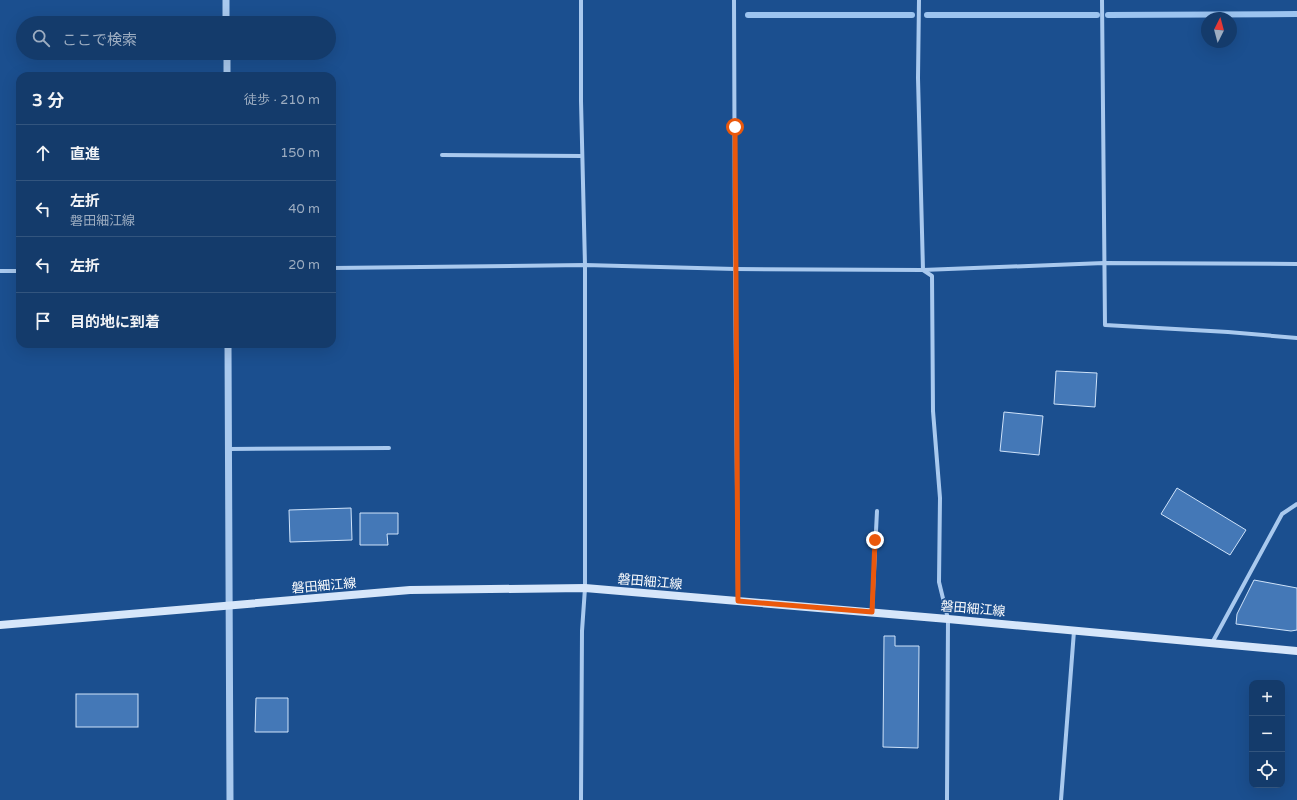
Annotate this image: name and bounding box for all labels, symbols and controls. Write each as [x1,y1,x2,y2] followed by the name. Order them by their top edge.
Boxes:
[1201,12,1237,48] north arrow
[16,16,336,60] search box
[30,27,52,49] icon: search
[62,31,137,49] text: ここで検索
[32,90,64,111] text: 3 分
[244,92,320,108] text: 徒歩 · 210 m
[726,118,744,136] route start
[32,142,54,164] icon: ahead
[70,145,100,163] text: 直進
[280,145,320,161] text: 150 m
[70,192,100,210] text: 左折
[32,198,54,220] icon: left
[288,201,320,217] text: 40 m
[70,213,135,229] text: 磐田細江線
[32,254,54,276] icon: left
[70,257,100,275] text: 左折
[288,257,320,273] text: 20 m
[32,310,54,332] icon: arrive
[70,313,160,331] text: 目的地に到着
[866,531,884,549] route end
[617,571,683,593] street label: 磐田細江線
[291,575,357,597] street label: 磐田細江線
[940,598,1006,620] street label: 磐田細江線
[1249,680,1285,788] map controls
[1249,680,1285,716] button: +
[1249,716,1285,752] button: −
[1249,752,1285,788] button: locate

